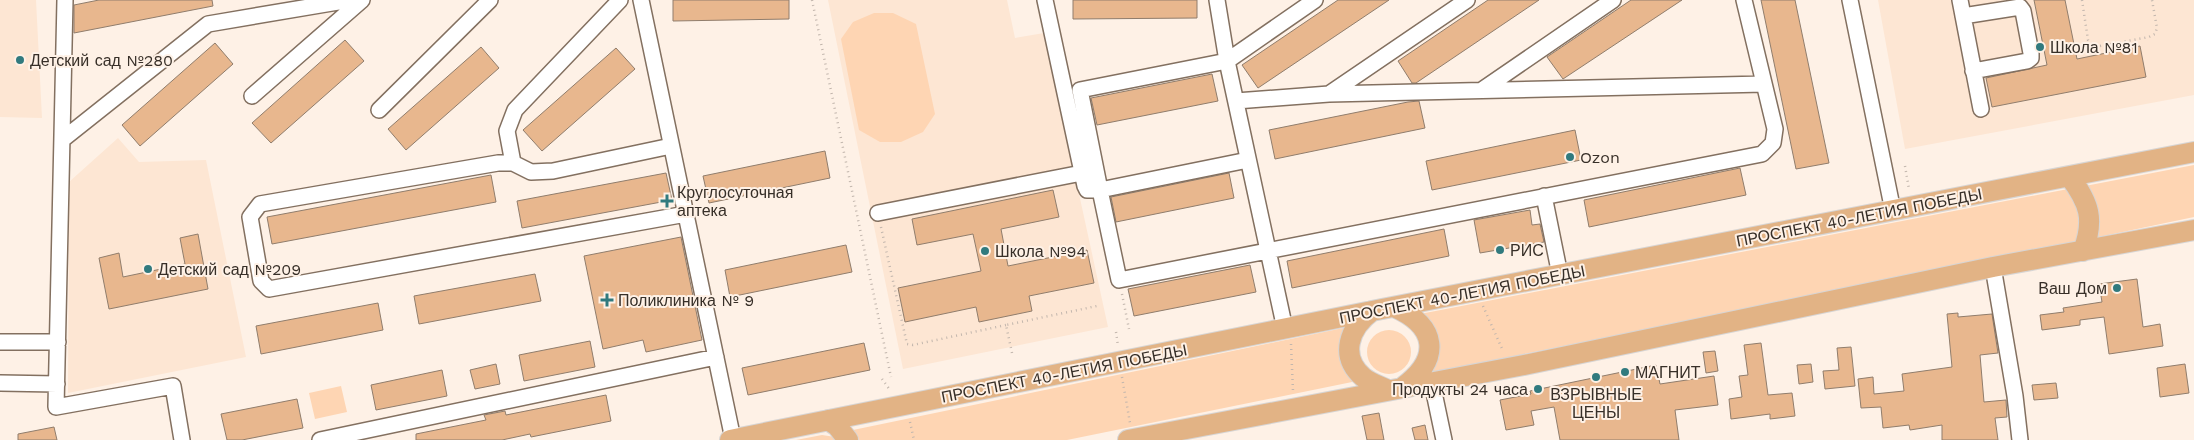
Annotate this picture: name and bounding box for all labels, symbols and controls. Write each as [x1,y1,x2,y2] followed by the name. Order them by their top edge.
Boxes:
[2050,38,2138,57] place label: Школа №81
[2034,41,2046,53] marker: Школа №81
[30,51,173,70] place label: Детский сад №280
[14,54,26,66] marker: Детский сад №280
[1580,148,1620,167] place label: Ozon
[1564,151,1576,163] marker: Ozon
[677,183,793,220] place label: Круглосуточная аптека
[1735,184,1984,251] street label: ПРОСПЕКТ 40-ЛЕТИЯ ПОБЕДЫ
[661,195,673,207] marker: Круглосуточная аптека
[1510,241,1544,260] place label: РИС
[995,242,1086,261] place label: Школа №94
[1494,244,1506,256] marker: РИС
[979,245,991,257] marker: Школа №94
[158,260,301,279] place label: Детский сад №209
[1338,261,1587,328] street label: ПРОСПЕКТ 40-ЛЕТИЯ ПОБЕДЫ
[142,263,154,275] marker: Детский сад №209
[2038,279,2107,298] place label: Ваш Дом
[2111,282,2123,294] marker: Ваш Дом
[618,291,754,310] place label: Поликлиника № 9
[600,293,614,307] marker: Поликлиника № 9
[940,340,1189,407] street label: ПРОСПЕКТ 40-ЛЕТИЯ ПОБЕДЫ
[1635,363,1701,382] place label: МАГНИТ
[1619,366,1631,378] marker: МАГНИТ
[1590,371,1602,383] marker: ВЗРЫВНЫЕ ЦЕНЫ
[1392,380,1528,399] place label: Продукты 24 часа
[1532,383,1544,395] marker: Продукты 24 часа
[1550,385,1642,422] place label: ВЗРЫВНЫЕ ЦЕНЫ

